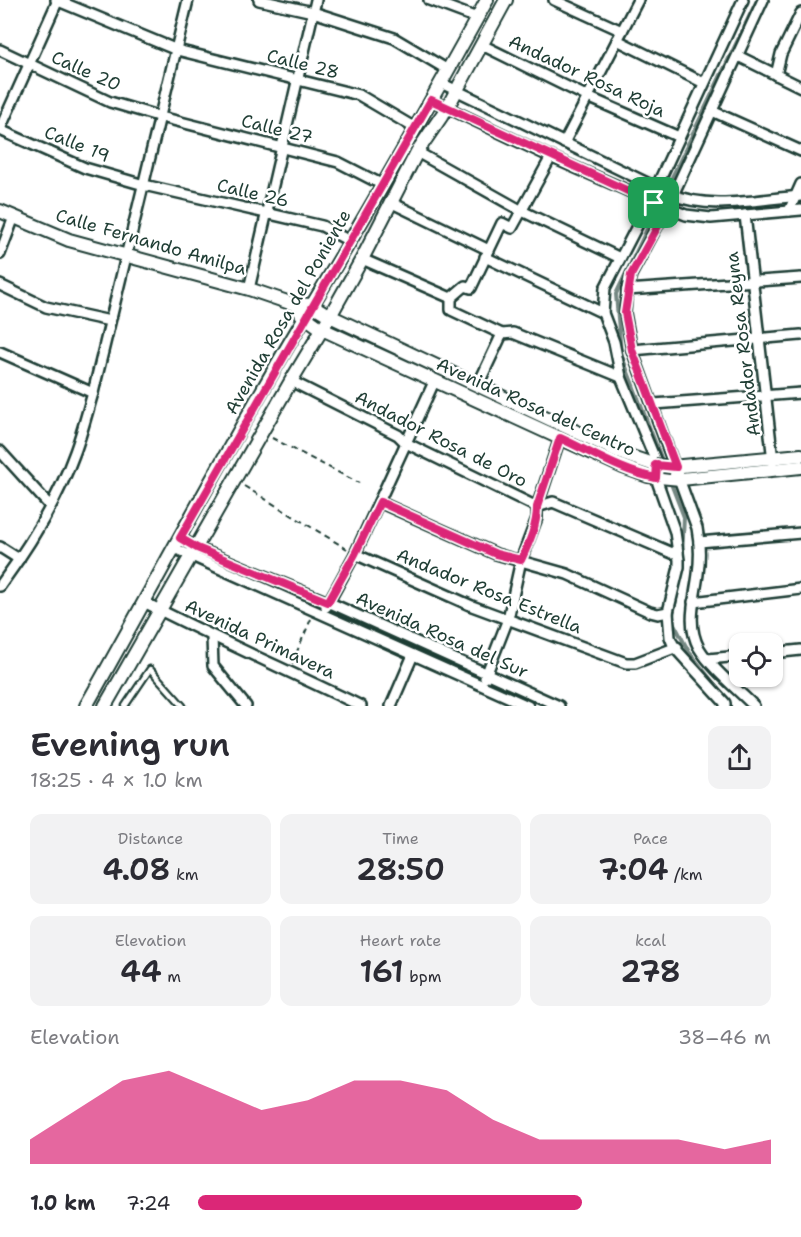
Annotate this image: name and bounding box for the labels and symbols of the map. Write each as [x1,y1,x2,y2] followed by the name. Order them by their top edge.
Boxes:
[505,29,669,123] street label: Andador Rosa Roja
[264,43,342,85] street label: Calle 28
[48,45,124,97] street label: Calle 20
[239,109,315,149] street label: Calle 27
[41,120,113,168] street label: Calle 19
[215,173,291,213] street label: Calle 26
[628,177,679,228] pin
[53,203,249,281] street label: Calle Fernando Amilpa
[219,205,357,419] street label: Avenida Rosa del Poniente
[720,250,766,438] street label: Andador Rosa Reyna
[433,352,639,462] street label: Avenida Rosa del Centro
[351,385,531,493] street label: Andador Rosa de Oro
[393,543,585,639] street label: Andador Rosa Estrella
[352,586,532,684] street label: Avenida Rosa del Sur
[181,594,339,684] street label: Avenida Primavera

